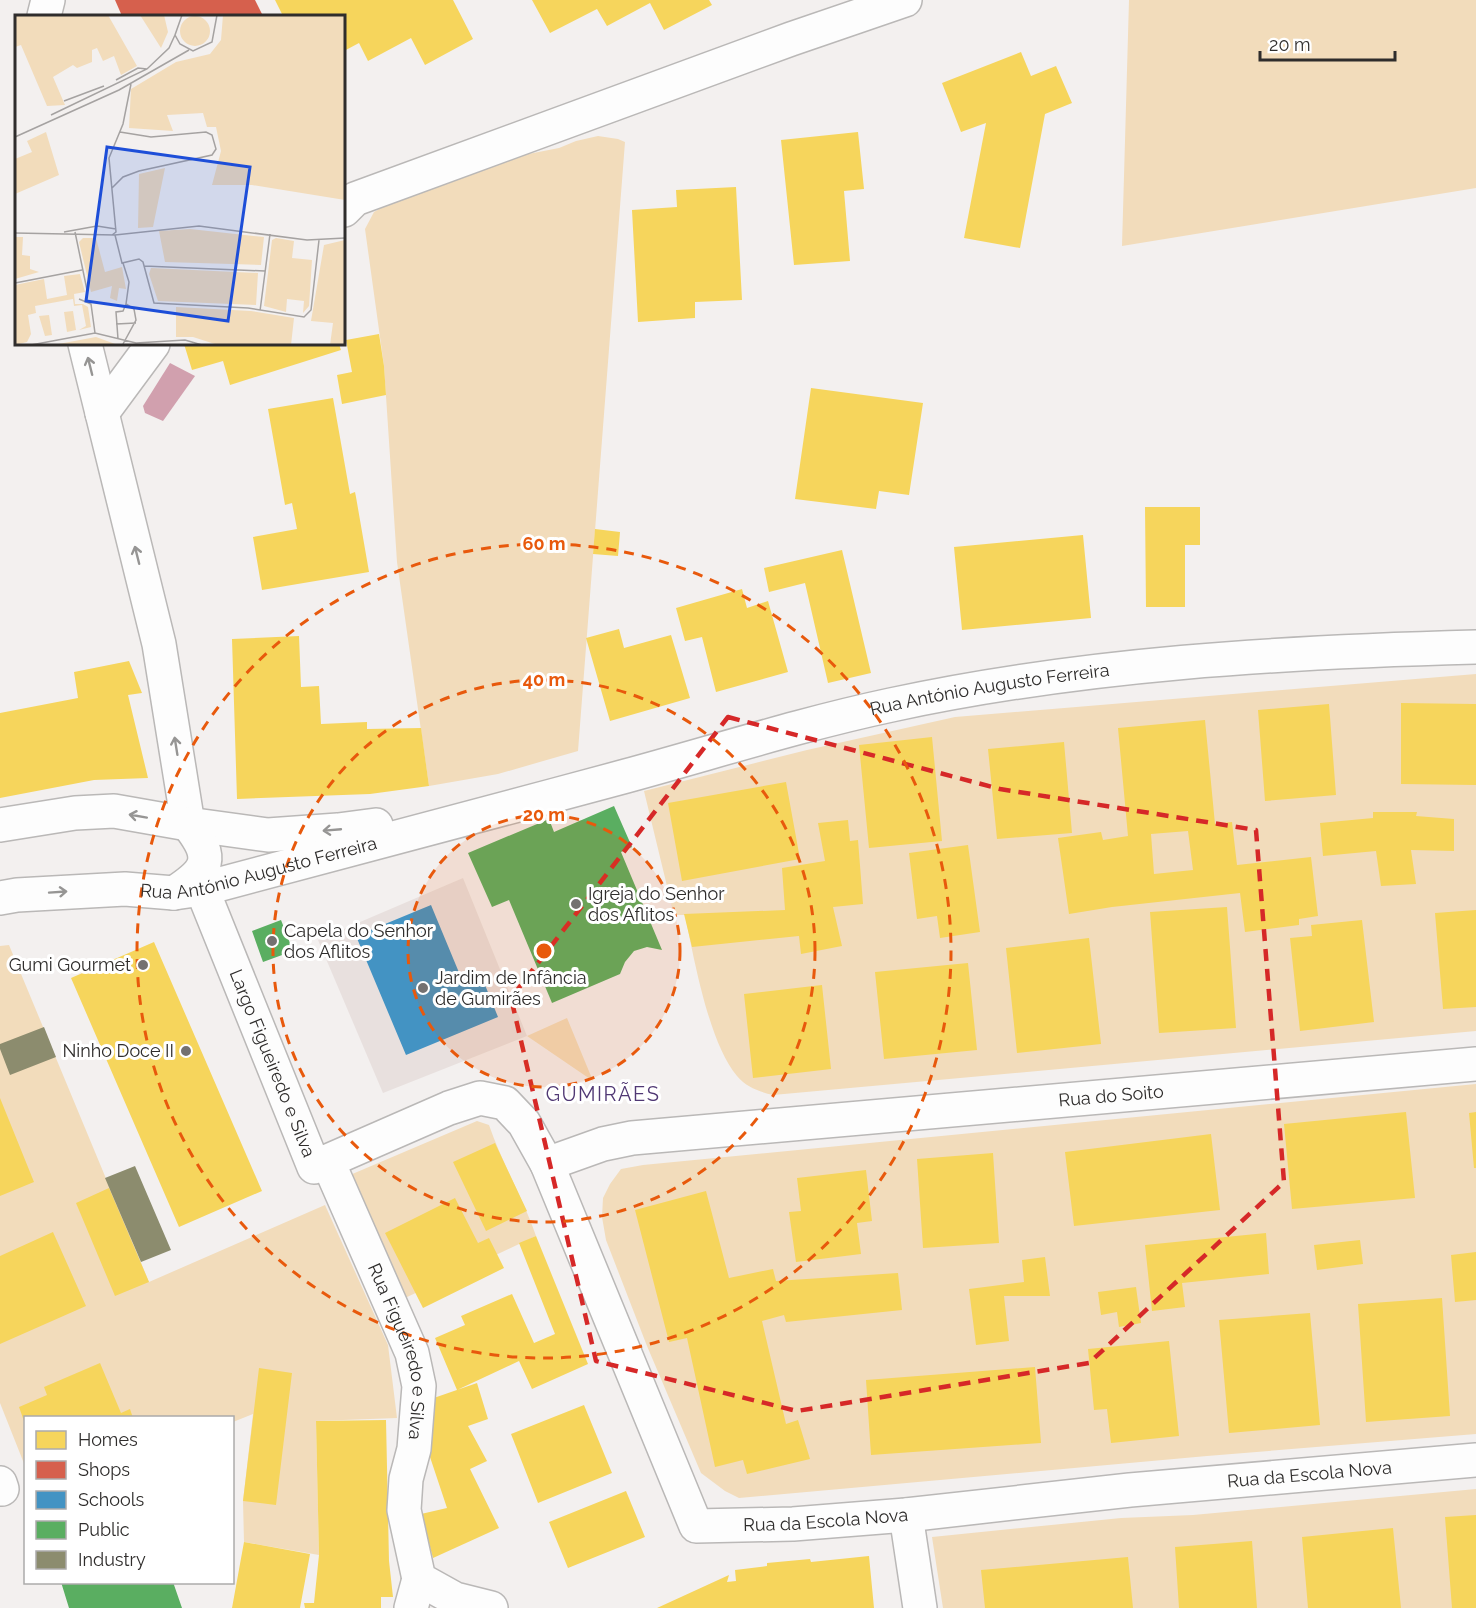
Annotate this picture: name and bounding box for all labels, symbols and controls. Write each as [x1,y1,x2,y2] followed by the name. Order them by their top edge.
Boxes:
[15,15,345,345] inset map
[1260,24,1395,62] scale bar
[1269,34,1311,55] text: 20 m
[84,356,96,375] one-way arrow
[522,533,566,554] text: 60 m
[131,546,143,565] one-way arrow
[868,659,1110,719] street label: Rua António Augusto Ferreira
[523,669,565,690] text: 40 m
[170,737,181,756] one-way arrow
[523,804,565,825] text: 20 m
[129,810,149,821] one-way arrow
[322,825,342,836] one-way arrow
[139,832,379,903] street label: Rua António Augusto Ferreira
[588,883,725,925] place label: Igreja do Senhor dos Aflitos
[48,887,68,898] one-way arrow
[569,897,583,911] marker: Igreja do Senhor dos Aflitos
[284,920,434,962] place label: Capela do Senhor dos Aflitos
[265,934,279,948] marker: Capela do Senhor dos Aflitos
[534,941,554,961] centre of rings
[9,954,131,975] place label: Gumi Gourmet
[136,958,150,972] marker: Gumi Gourmet
[225,966,320,1160] street label: Largo Figueiredo e Silva
[435,967,587,1009] place label: Jardim de Infância de Gumirães
[416,981,430,995] marker: Jardim de Infância de Gumirães
[62,1040,174,1061] place label: Ninho Doce II
[179,1044,193,1058] marker: Ninho Doce II
[1058,1080,1165,1111] street label: Rua do Soito
[546,1082,660,1106] district label: GUMIRÃES
[364,1260,430,1441] street label: Rua Figueiredo e Silva
[24,1416,234,1584] legend
[78,1429,138,1450] text: Homes
[1226,1456,1393,1492] street label: Rua da Escola Nova
[78,1459,130,1480] text: Shops
[78,1489,145,1510] text: Schools
[743,1504,909,1535] street label: Rua da Escola Nova
[78,1519,130,1540] text: Public
[78,1549,146,1570] text: Industry

